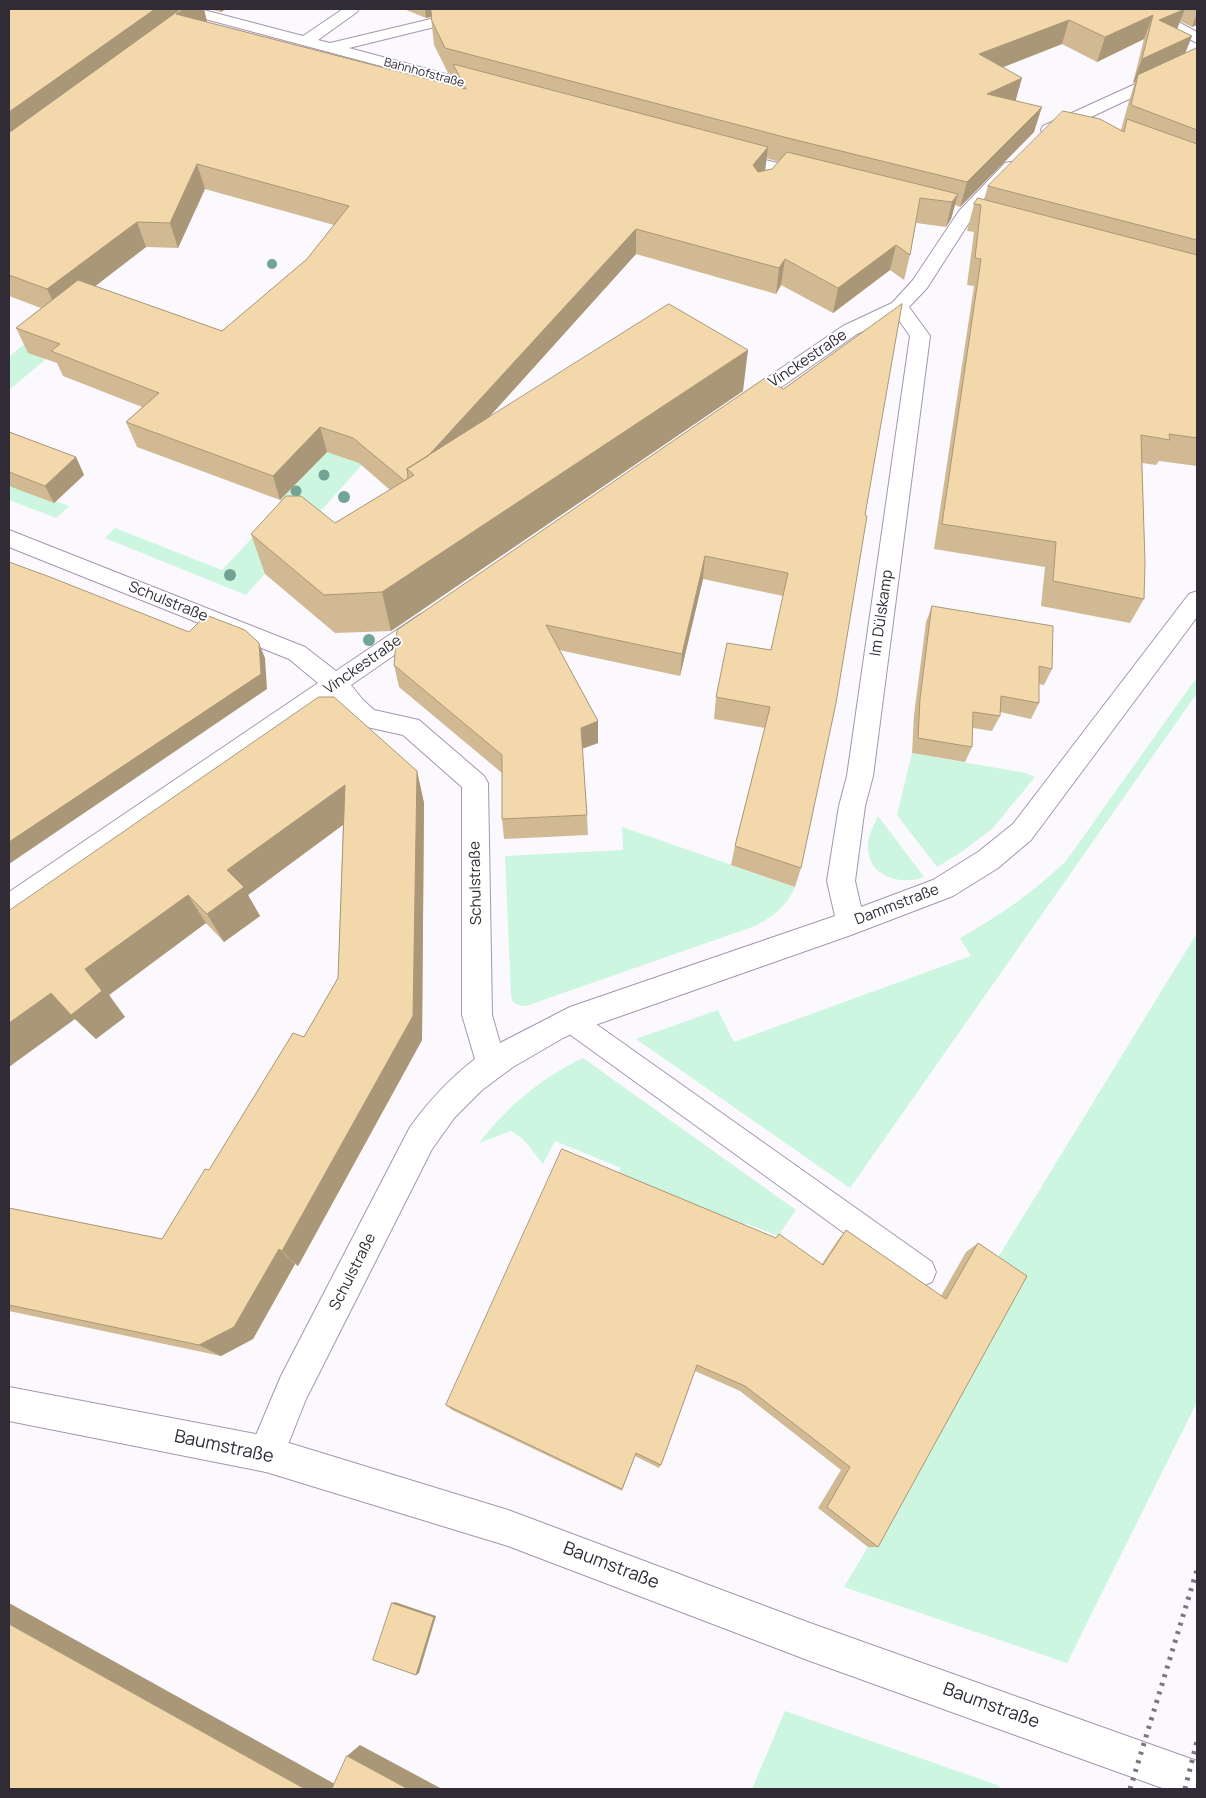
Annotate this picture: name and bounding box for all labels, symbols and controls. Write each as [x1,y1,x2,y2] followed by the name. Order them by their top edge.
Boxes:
[382,55,466,91] street label: Bahnhofstraße
[765,326,851,392] street label: Vinckestraße
[867,569,897,657] street label: Im Dülskamp
[126,578,210,626] street label: Schulstraße
[321,632,405,698] street label: Vinckestraße
[466,841,486,925] street label: Schulstraße
[852,881,942,929] street label: Dammstraße
[326,1231,380,1313] street label: Schulstraße
[172,1426,276,1468] street label: Baumstraße
[560,1538,662,1594] street label: Baumstraße
[940,1679,1042,1733] street label: Baumstraße

